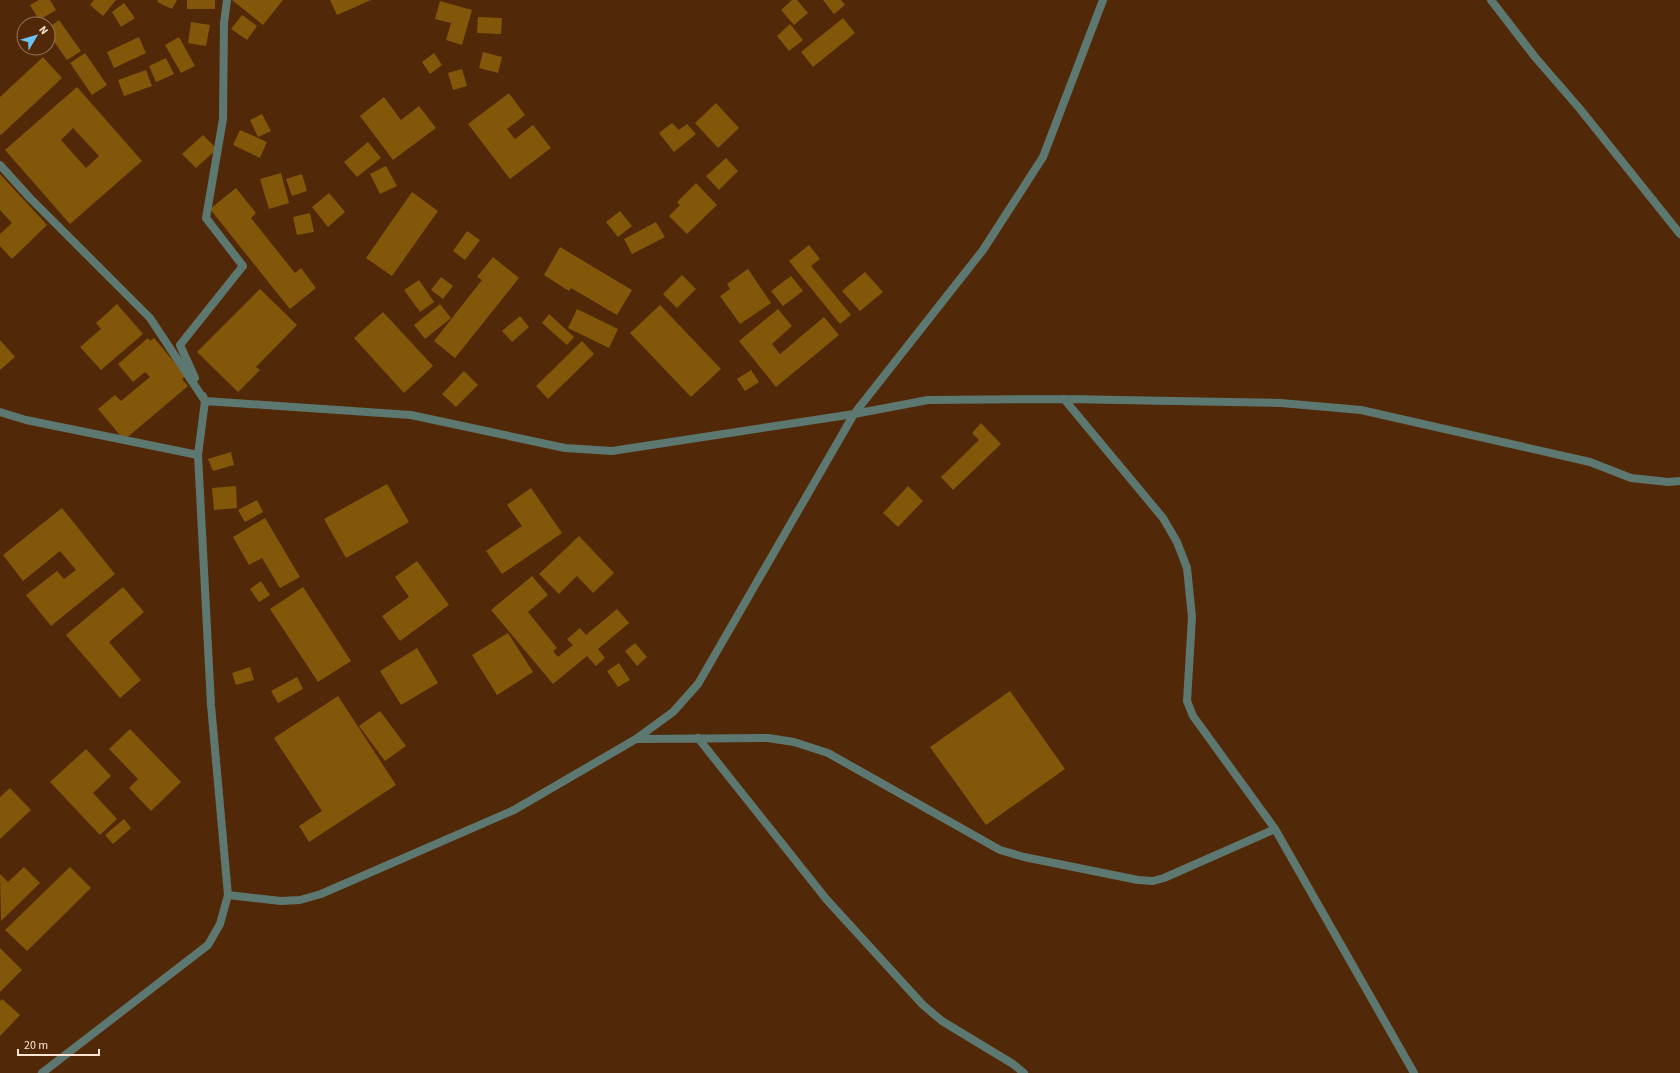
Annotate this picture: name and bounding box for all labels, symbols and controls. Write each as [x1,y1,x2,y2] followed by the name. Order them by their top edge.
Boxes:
[16,16,56,56] north arrow
[35,23,52,38] text: N
[18,1031,99,1057] scale bar
[24,1037,48,1054] text: 20 m

